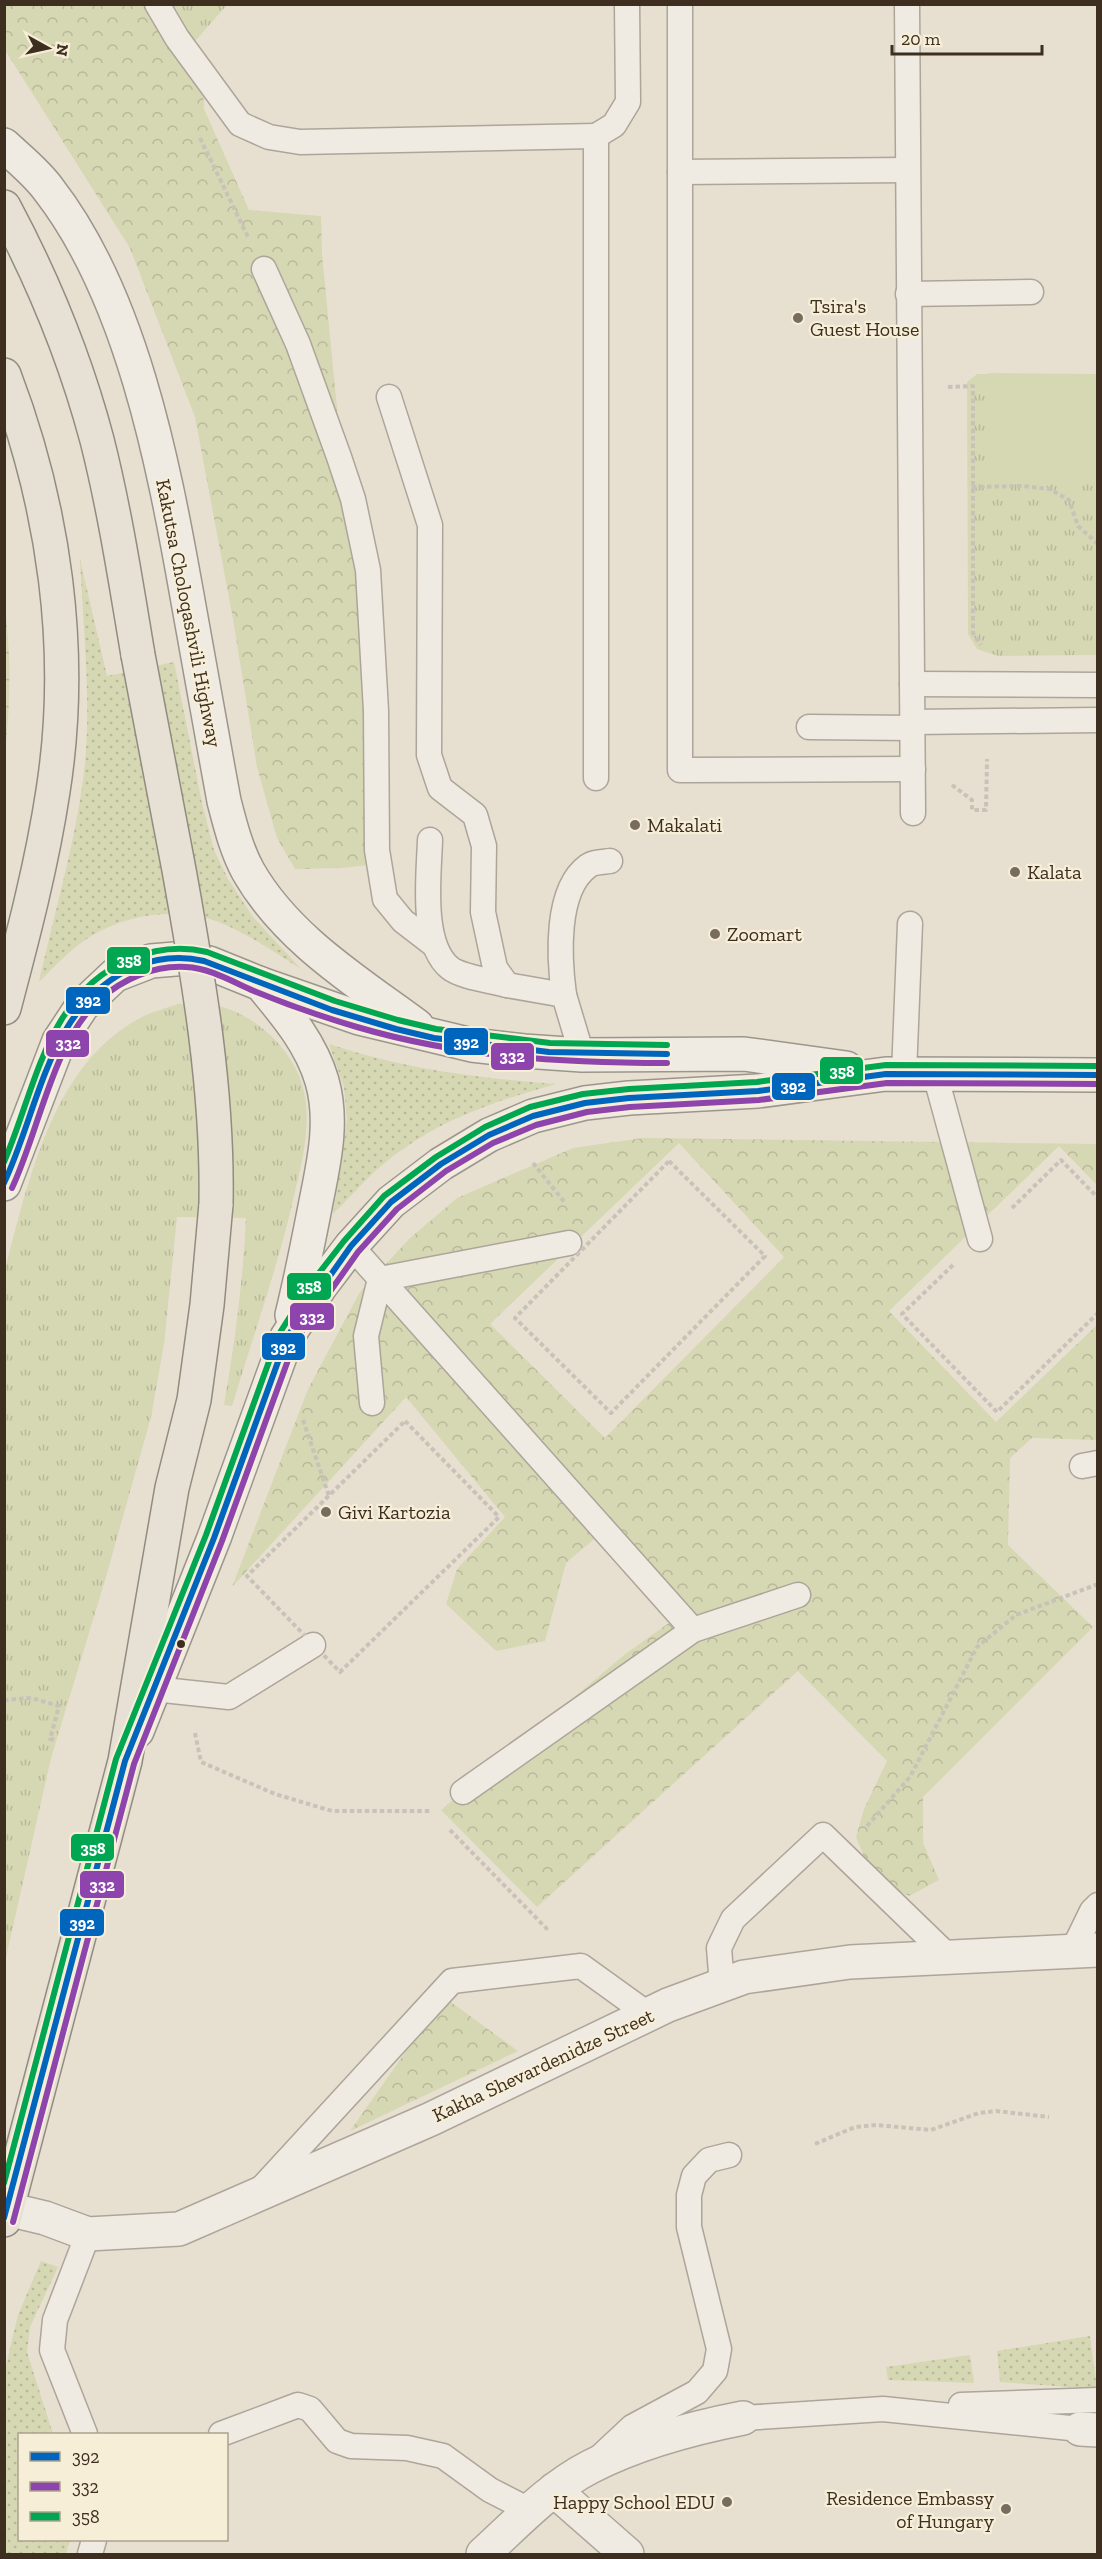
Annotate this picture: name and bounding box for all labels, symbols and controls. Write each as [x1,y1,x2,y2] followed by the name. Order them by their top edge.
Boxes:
[18,18,78,78] north arrow
[892,18,1042,56] scale bar
[901,28,941,50] text: 20 m
[52,43,73,57] text: N
[810,294,919,341] place label: Tsira's Guest House
[791,311,805,325] marker: Tsira's Guest House
[151,477,227,750] street label: Kakutsa Choloqashvili Highway
[647,813,723,837] place label: Makalati
[628,818,642,832] marker: Makalati
[1027,860,1082,884] place label: Kalata
[1008,865,1022,879] marker: Kalata
[727,922,802,946] place label: Zoomart
[708,927,722,941] marker: Zoomart
[106,946,151,975] line badge: 358
[116,951,142,970] text: 358
[65,986,111,1015] line badge: 392
[75,991,101,1010] text: 392
[443,1027,489,1056] line badge: 392
[45,1029,90,1058] line badge: 332
[453,1033,479,1052] text: 392
[55,1034,81,1053] text: 332
[490,1042,535,1071] line badge: 332
[499,1047,525,1066] text: 332
[819,1056,864,1085] line badge: 358
[829,1062,855,1081] text: 358
[771,1072,816,1101] line badge: 392
[780,1077,806,1096] text: 392
[286,1272,332,1301] line badge: 358
[296,1277,322,1296] text: 358
[289,1302,335,1331] line badge: 332
[299,1308,325,1327] text: 332
[261,1332,306,1361] line badge: 392
[270,1338,296,1357] text: 392
[338,1500,451,1524] place label: Givi Kartozia
[319,1505,333,1519] marker: Givi Kartozia
[175,1638,187,1650] unlabelled marker
[70,1833,115,1862] line badge: 358
[80,1839,106,1858] text: 358
[79,1870,125,1899] line badge: 332
[89,1876,115,1895] text: 332
[59,1908,105,1937] line badge: 392
[69,1914,95,1933] text: 392
[428,2003,658,2127] street label: Kakha Shevardenidze Street
[18,2433,228,2541] legend
[72,2446,100,2468] text: 392
[72,2476,99,2498] text: 332
[826,2486,995,2533] place label: Residence Embassy of Hungary
[553,2490,715,2514] place label: Happy School EDU
[720,2495,734,2509] marker: Happy School EDU
[999,2502,1013,2516] marker: Residence Embassy of Hungary
[72,2506,100,2528] text: 358

